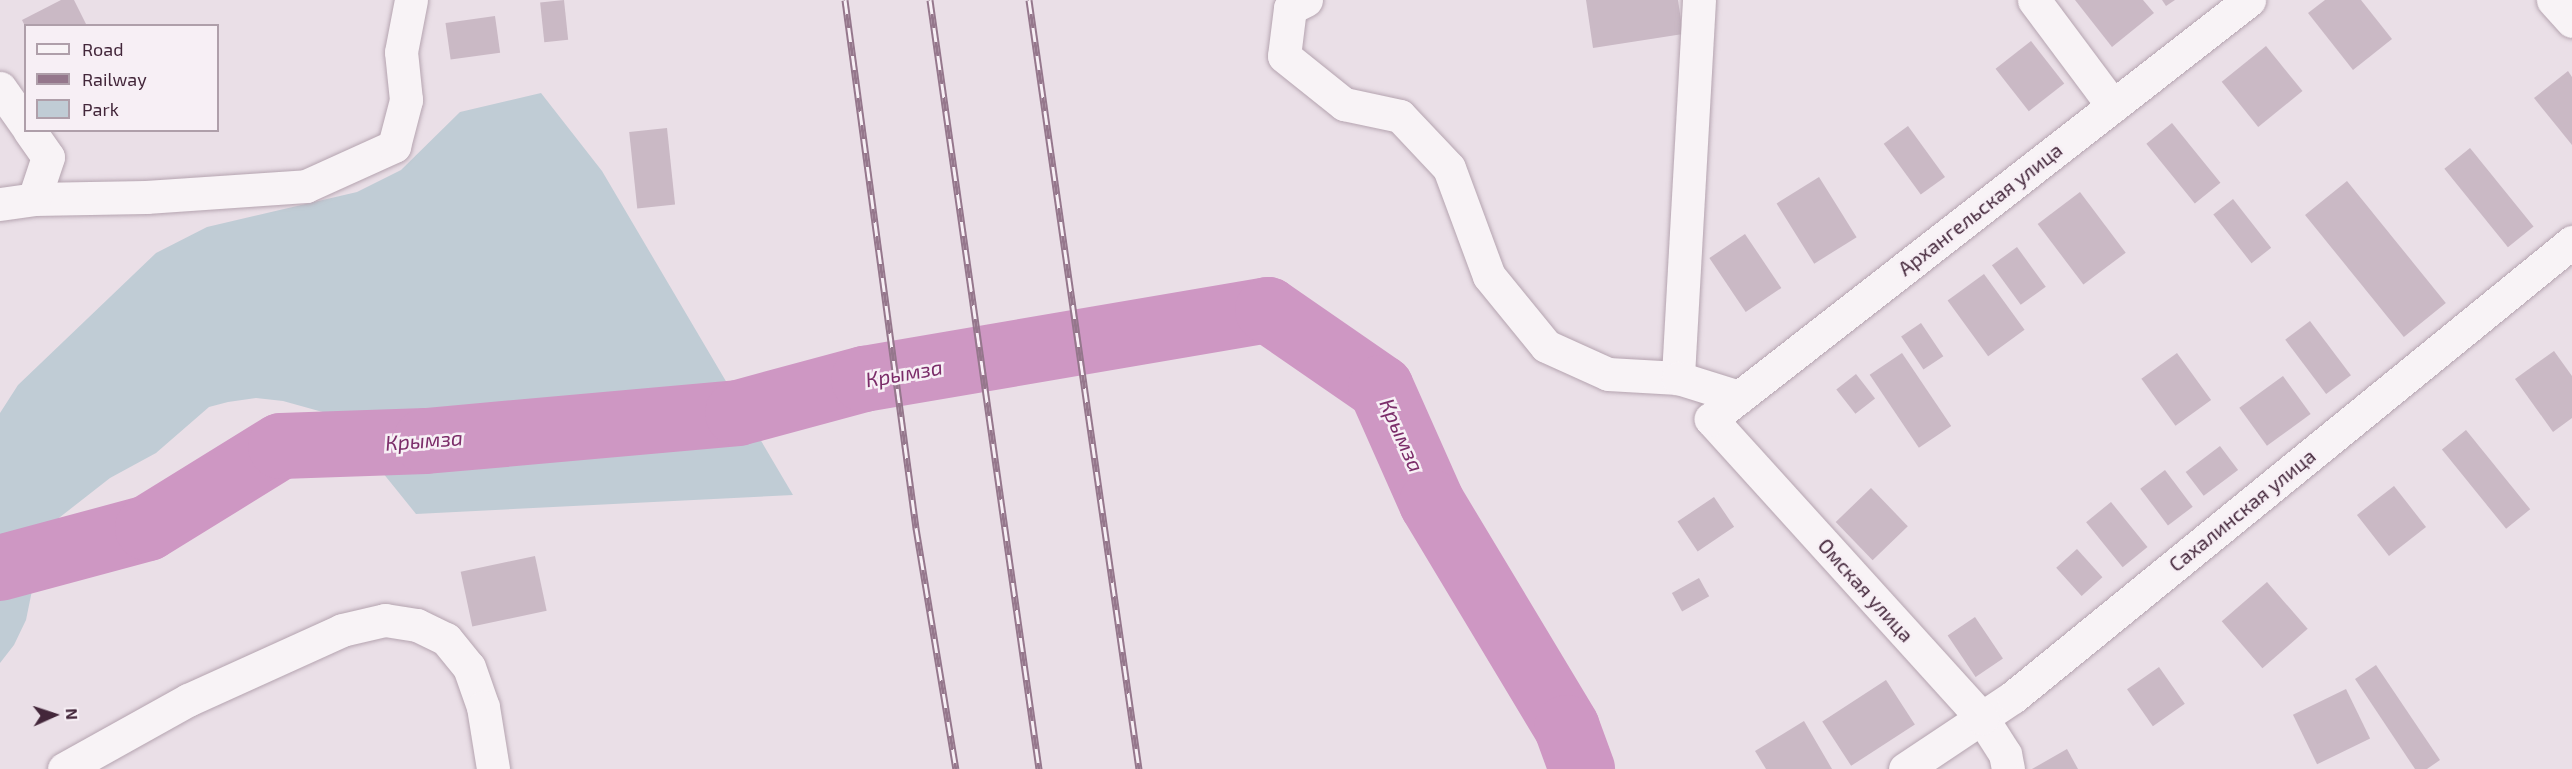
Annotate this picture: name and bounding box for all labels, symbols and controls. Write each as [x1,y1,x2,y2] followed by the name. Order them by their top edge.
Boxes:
[24,24,219,132] legend
[82,38,123,60] text: Road
[82,68,147,90] text: Railway
[82,98,119,120] text: Park
[1893,137,2067,281] street label: Архангельская улица
[863,354,945,392] water label: Крымза
[1375,394,1429,476] water label: Крымза
[384,425,464,455] water label: Крымза
[2164,444,2320,576] street label: Сахалинская улица
[1813,533,1919,647] street label: Омская улица
[24,685,84,745] north arrow
[63,708,82,720] text: N

